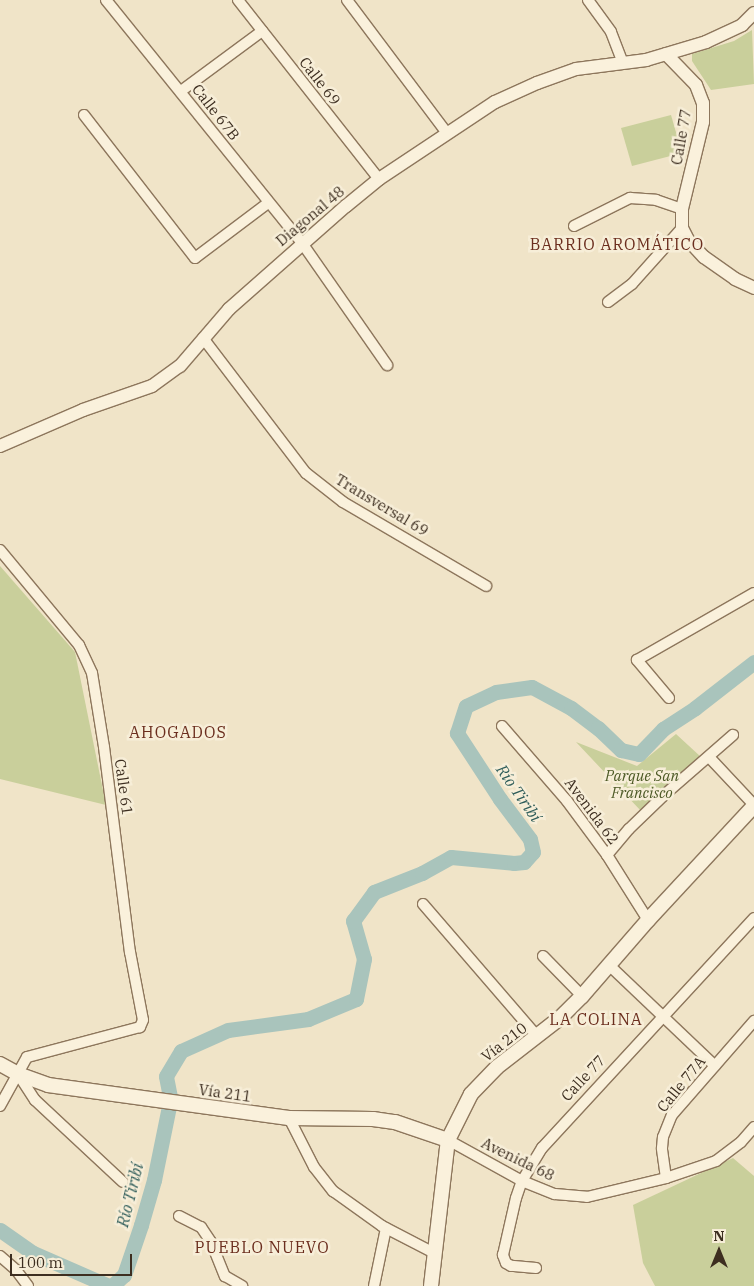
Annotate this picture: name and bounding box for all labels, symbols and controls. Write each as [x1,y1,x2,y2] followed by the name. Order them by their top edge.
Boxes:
[296,53,344,109] street label: Calle 69
[188,80,244,144] street label: Calle 67B
[667,108,695,166] street label: Calle 77
[272,182,348,250] street label: Diagonal 48
[528,234,706,254] district label: BARRIO AROMÁTICO
[332,470,432,540] street label: Transversal 69
[128,722,228,742] district label: AHOGADOS
[111,758,137,816] street label: Calle 61
[492,761,546,825] water label: Río Tiribí
[605,766,679,801] park label: Parque San Francisco
[561,774,623,848] street label: Avenida 62
[548,1009,644,1029] district label: LA COLINA
[478,1019,530,1065] street label: Vía 210
[557,1051,609,1105] street label: Calle 77
[653,1052,709,1116] street label: Calle 77A
[197,1080,253,1106] street label: Vía 211
[479,1134,557,1184] street label: Avenida 68
[113,1161,147,1229] water label: Río Tiribí
[694,1226,744,1276] north arrow
[713,1227,725,1245] text: N
[193,1237,331,1257] district label: PUEBLO NUEVO
[12,1244,135,1276] scale bar
[18,1253,63,1272] text: 100 m

